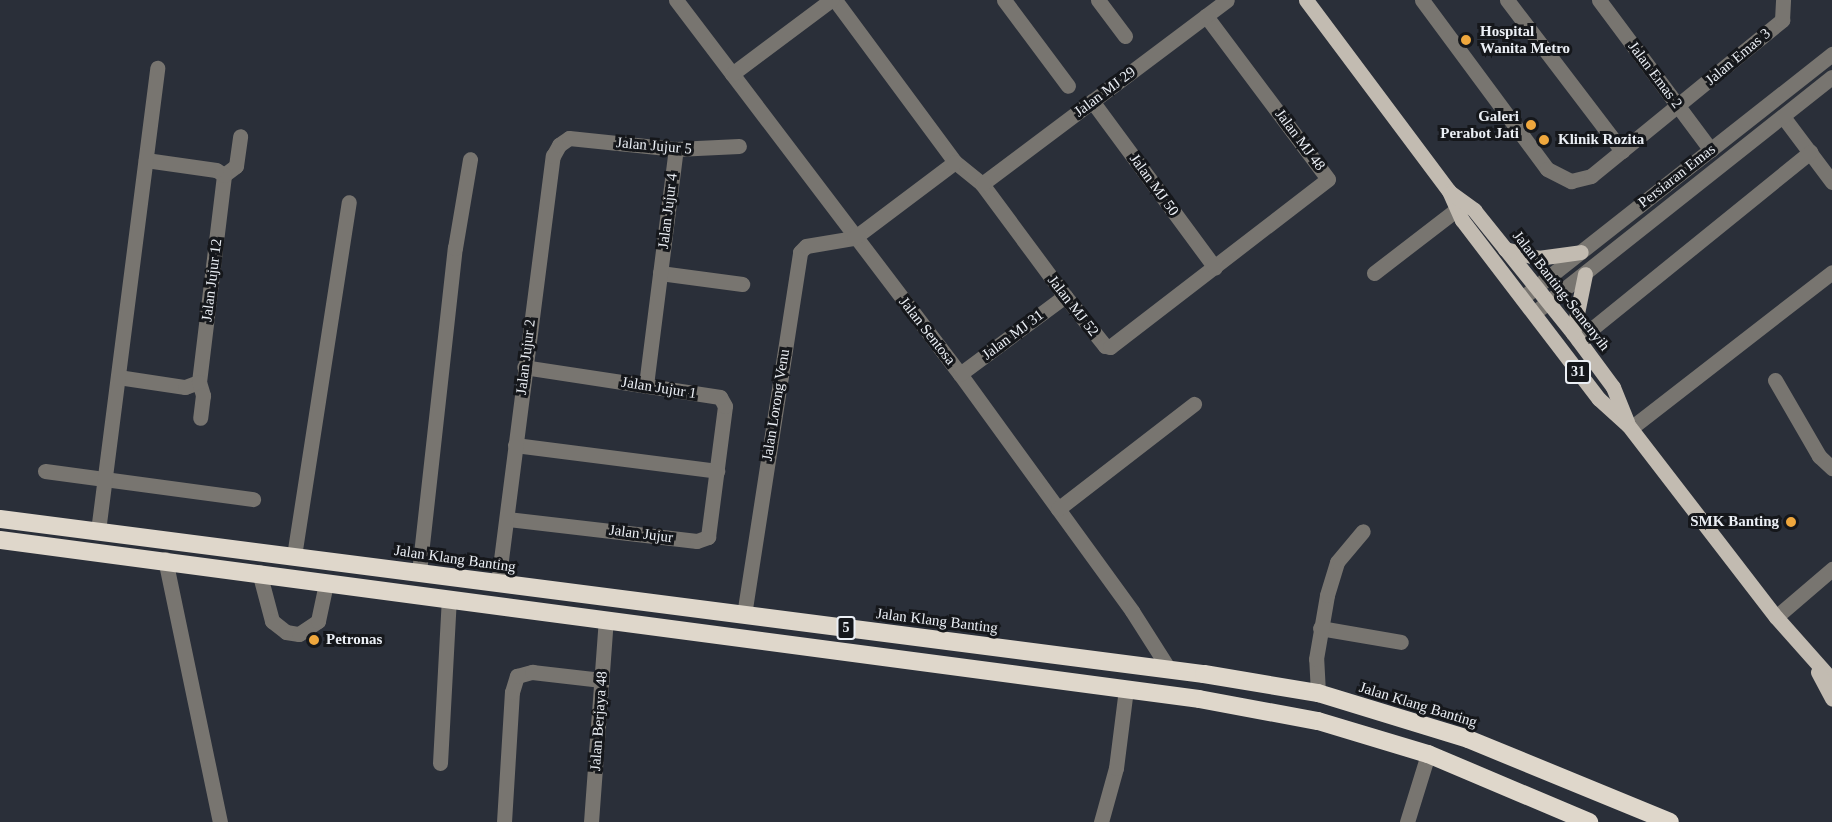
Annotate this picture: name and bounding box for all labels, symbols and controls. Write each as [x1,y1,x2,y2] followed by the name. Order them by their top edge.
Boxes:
[1480,22,1570,57] place label: Hospital Wanita Metro
[1702,25,1774,89] street label: Jalan Emas 3
[1457,31,1475,49] marker: Hospital Wanita Metro
[1624,38,1686,112] street label: Jalan Emas 2
[1071,63,1139,121] street label: Jalan MJ 29
[1271,106,1329,174] street label: Jalan MJ 48
[1440,107,1519,142] place label: Galeri Perabot Jati
[1524,118,1538,132] marker: Galeri Perabot Jati
[1535,131,1553,149] marker: Klinik Rozita
[1558,131,1644,149] place label: Klinik Rozita
[615,134,693,158] street label: Jalan Jujur 5
[1635,140,1719,212] street label: Persiaran Emas
[1125,150,1183,220] street label: Jalan MJ 50
[654,172,682,250] street label: Jalan Jujur 4
[1509,228,1613,354] street label: Jalan Banting-Semenyih
[198,238,226,322] street label: Jalan Jujur 12
[1044,272,1102,340] street label: Jalan MJ 52
[895,293,959,369] street label: Jalan Sentosa
[979,306,1047,364] street label: Jalan MJ 31
[512,318,540,396] street label: Jalan Jujur 2
[758,348,794,462] street label: Jalan Lorong Venu
[1564,361,1592,383] road number: 31
[620,373,698,403] street label: Jalan Jujur 1
[1690,513,1779,531] place label: SMK Banting
[1784,515,1798,529] marker: SMK Banting
[608,521,674,547] street label: Jalan Jujur
[393,542,517,576] street label: Jalan Klang Banting
[875,605,999,637] street label: Jalan Klang Banting
[836,617,856,639] road number: 5
[326,631,382,649] place label: Petronas
[307,633,321,647] marker: Petronas
[587,671,611,771] street label: Jalan Berjaya 48
[1357,678,1479,732] street label: Jalan Klang Banting

